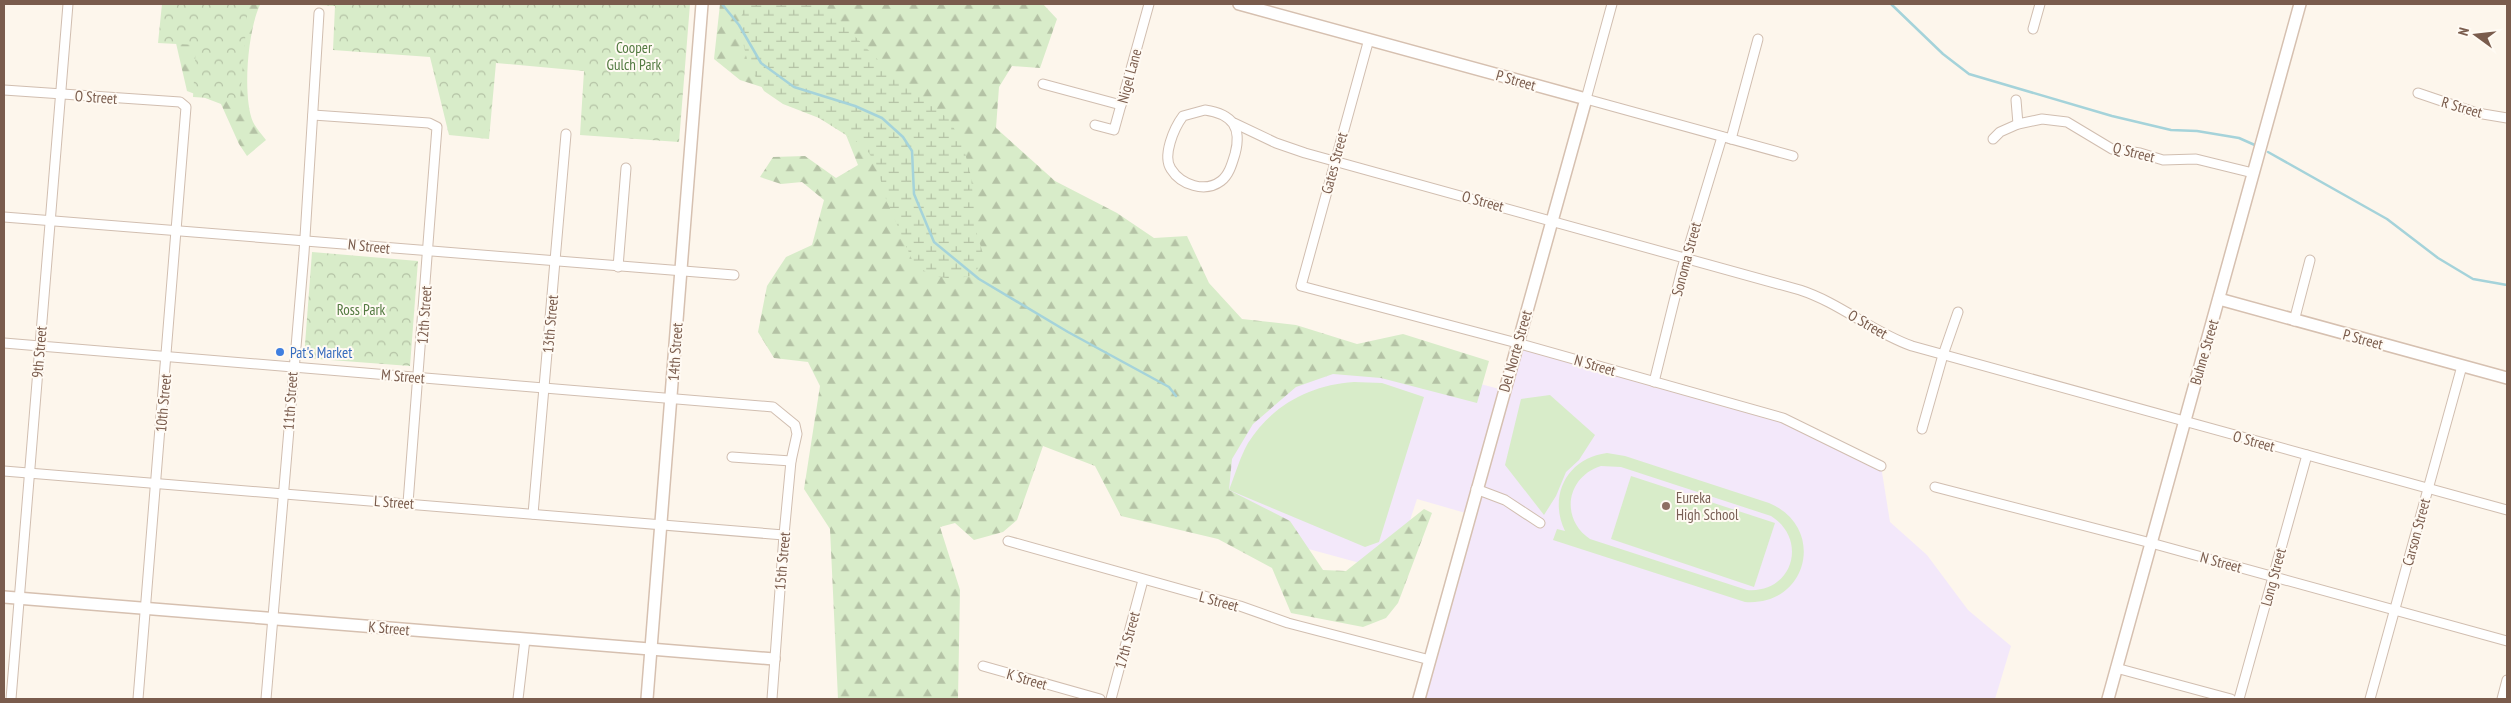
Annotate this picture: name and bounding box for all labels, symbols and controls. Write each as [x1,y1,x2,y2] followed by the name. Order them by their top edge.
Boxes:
[2451,10,2501,60] north arrow
[2454,26,2473,38] text: N
[607,38,662,74] park label: Cooper Gulch Park
[1113,47,1145,105] street label: Nigel Lane
[1494,65,1538,95] street label: P Street
[74,86,118,108] street label: O Street
[2439,92,2485,122] street label: R Street
[1317,130,1351,196] street label: Gates Street
[2111,138,2157,166] street label: Q Street
[1460,186,1506,216] street label: O Street
[1667,220,1705,298] street label: Sonoma Street
[347,234,391,258] street label: N Street
[412,285,436,345] street label: 12th Street
[538,294,562,354] street label: 13th Street
[337,300,386,319] park label: Ross Park
[1845,305,1891,343] street label: O Street
[1494,308,1536,394] street label: Del Norte Street
[2186,317,2222,387] street label: Buhne Street
[663,322,687,382] street label: 14th Street
[27,325,51,379] street label: 9th Street
[2341,325,2385,353] street label: P Street
[290,343,352,362] place label: Pat's Market
[274,346,286,358] marker: Pat's Market
[1572,350,1618,380] street label: N Street
[380,365,426,387] street label: M Street
[278,371,302,431] street label: 11th Street
[151,373,175,433] street label: 10th Street
[2231,426,2277,456] street label: O Street
[1676,488,1739,524] place label: Eureka High School
[373,491,415,513] street label: L Street
[2398,496,2434,568] street label: Carson Street
[1660,500,1672,512] marker: Eureka High School
[770,531,794,591] street label: 15th Street
[2256,546,2290,608] street label: Long Street
[2198,547,2244,577] street label: N Street
[1197,587,1241,615] street label: L Street
[1110,609,1144,671] street label: 17th Street
[368,617,410,639] street label: K Street
[1005,664,1049,694] street label: K Street

